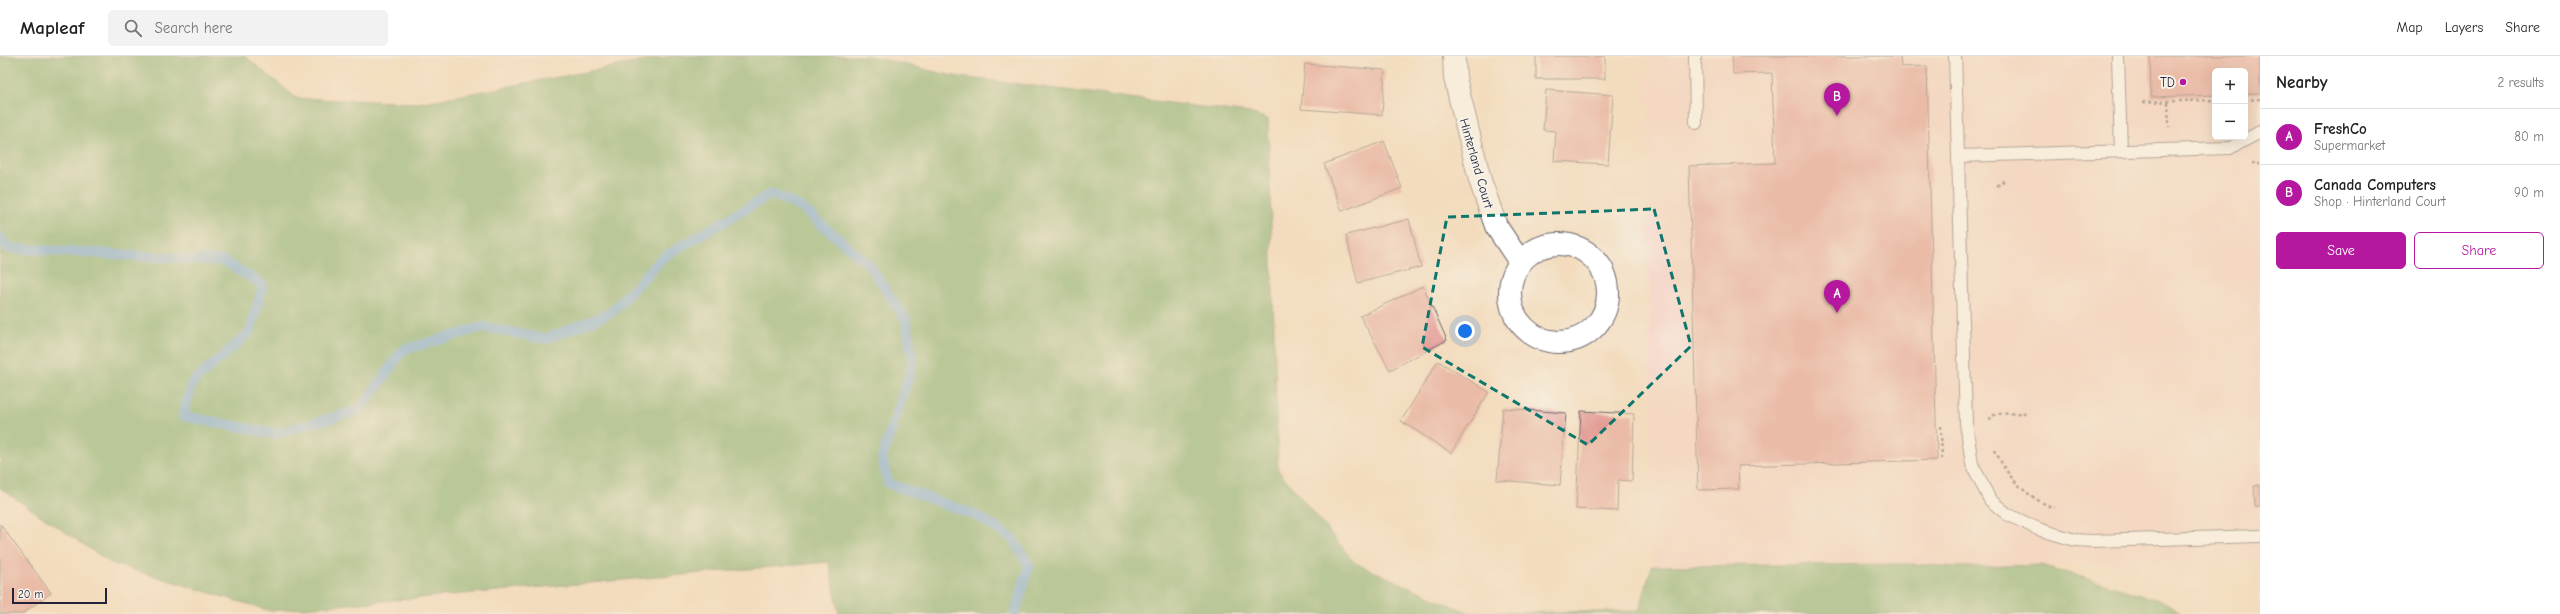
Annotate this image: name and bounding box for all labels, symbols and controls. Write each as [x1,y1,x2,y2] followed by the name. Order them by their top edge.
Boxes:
[108,10,388,46] search box
[20,17,84,39] text: Mapleaf
[122,17,144,39] icon: search
[154,19,233,37] text: Search here
[2396,19,2423,36] text: Map
[2445,19,2483,36] text: Layers
[2505,19,2540,36] text: Share
[2212,68,2248,140] map controls
[2212,68,2248,104] button: +
[2276,73,2327,92] text: Nearby
[2160,75,2175,90] place label: TD
[2497,75,2544,90] text: 2 results
[2178,77,2188,87] marker: TD
[1824,83,1850,116] pin: B
[2212,104,2248,140] button: −
[1457,116,1497,211] street label: Hinterland Court
[2314,120,2367,138] text: FreshCo
[2285,129,2293,144] text: A
[2514,129,2544,144] text: 80 m
[2314,138,2385,153] text: Supermarket
[2314,176,2436,194] text: Canada Computers
[2285,185,2293,200] text: B
[2514,185,2544,200] text: 90 m
[2314,194,2446,209] text: Shop · Hinterland Court
[2276,232,2406,269] button: Save
[2414,232,2544,269] button: Share
[1824,280,1850,313] pin: A
[1455,321,1475,341] your location
[12,586,107,605] scale bar
[18,588,43,601] text: 20 m

